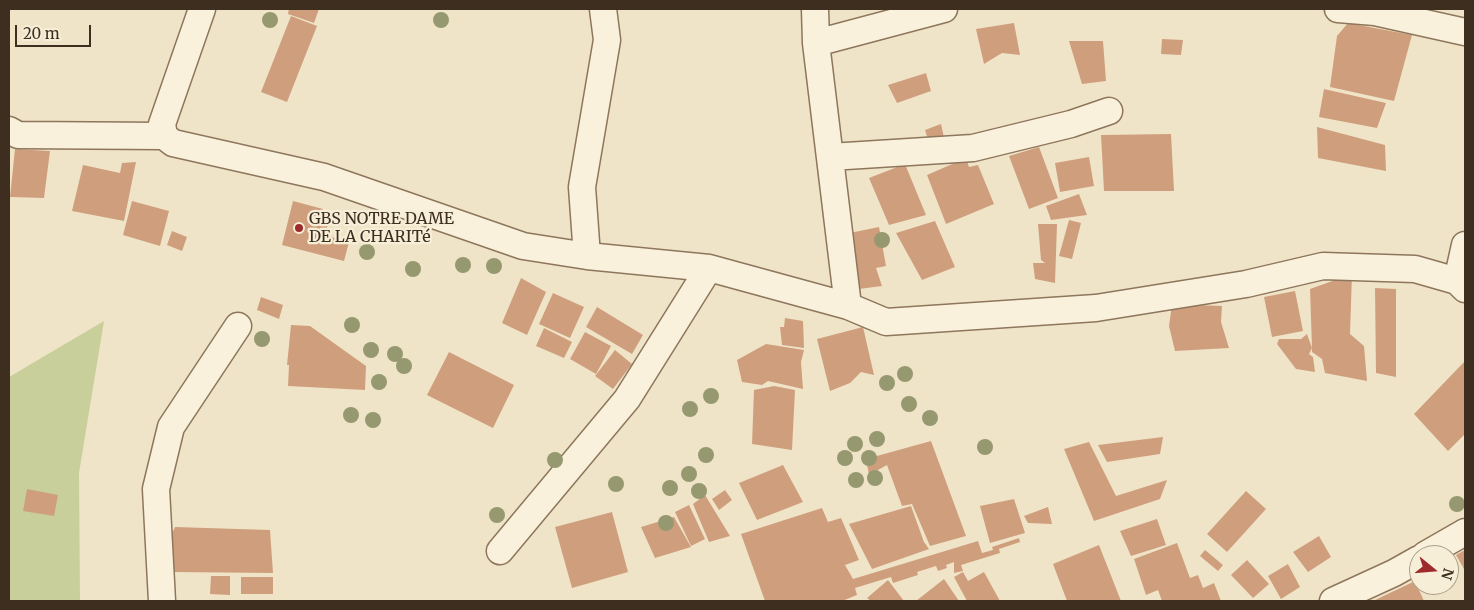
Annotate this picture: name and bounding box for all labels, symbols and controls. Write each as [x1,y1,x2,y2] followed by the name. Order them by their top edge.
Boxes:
[18,15,94,47] scale bar
[23,24,60,43] text: 20 m
[309,209,454,247] place label: GBS NOTRE DAME DE LA CHARITé
[293,222,305,234] marker: GBS NOTRE DAME DE LA CHARITé
[1409,545,1459,595] north arrow
[1437,566,1458,582] text: N

